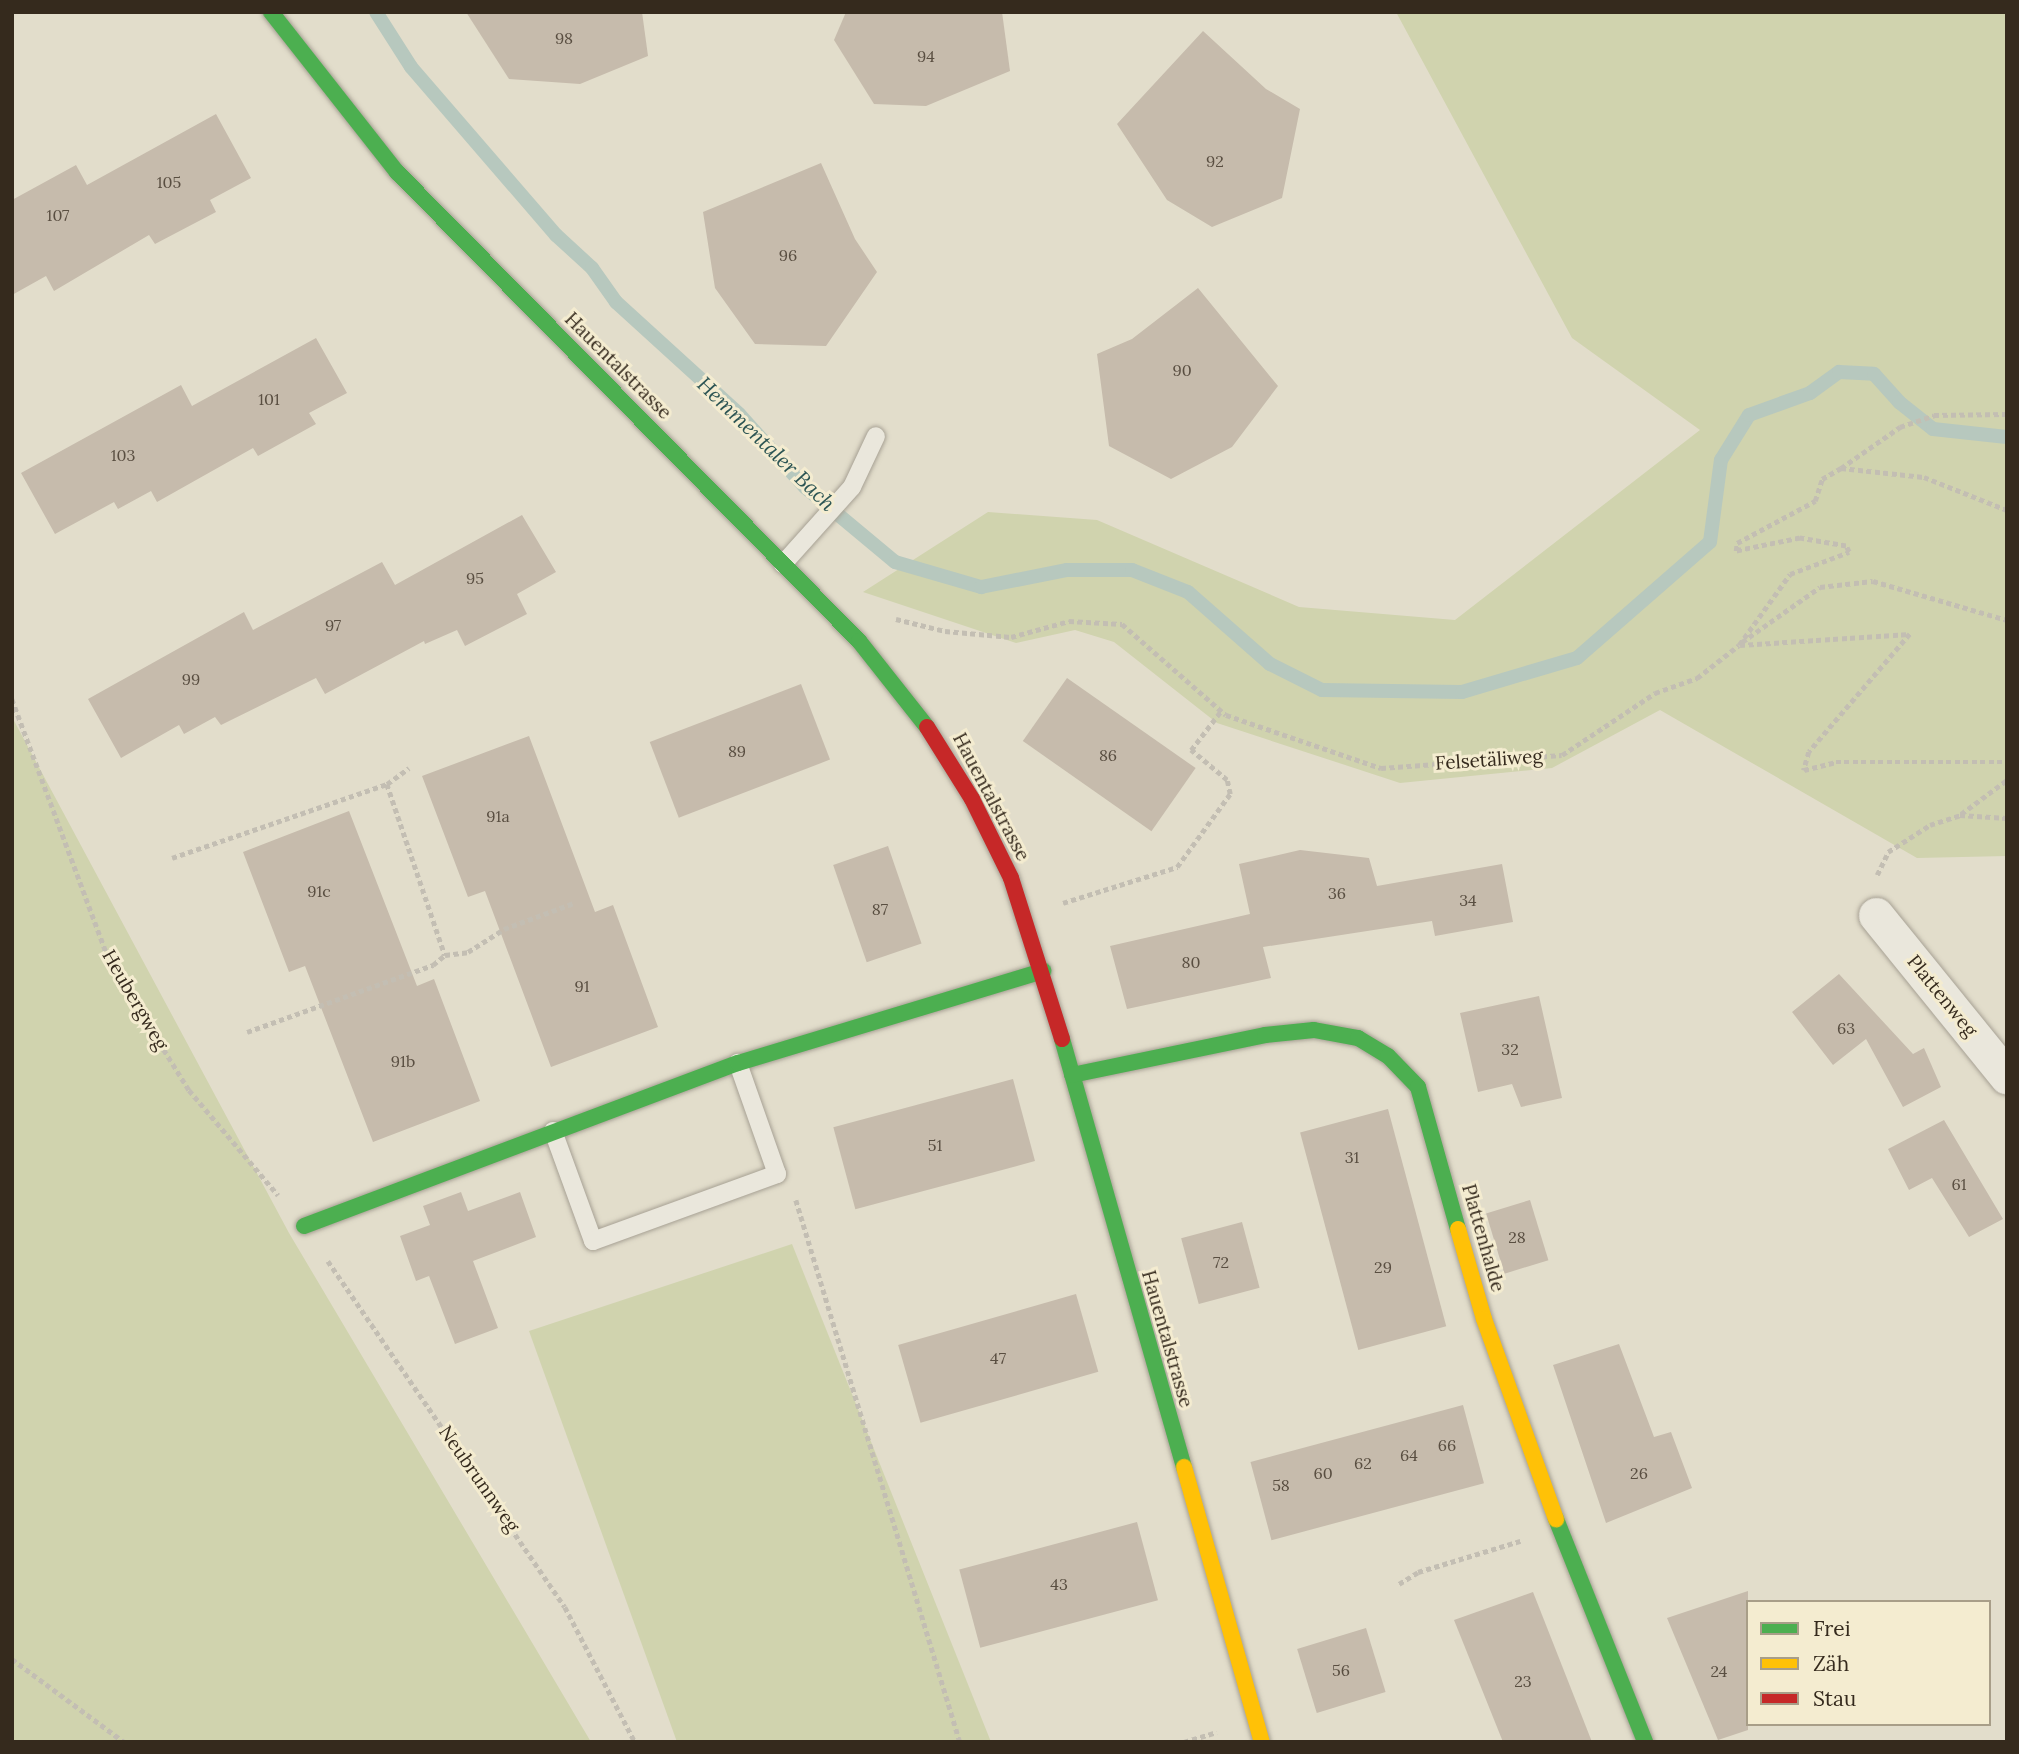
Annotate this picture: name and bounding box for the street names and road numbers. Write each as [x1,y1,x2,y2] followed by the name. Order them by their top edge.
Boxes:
[560,308,676,424] street label: Hauentalstrasse
[948,729,1034,865] street label: Hauentalstrasse
[1434,745,1544,775] street label: Felsetäliweg
[97,946,173,1054] street label: Heubergweg
[1902,951,1982,1041] street label: Plattenweg
[1457,1182,1509,1294] street label: Plattenhalde
[1137,1268,1197,1410] street label: Hauentalstrasse
[434,1421,524,1537] street label: Neubrunnweg

